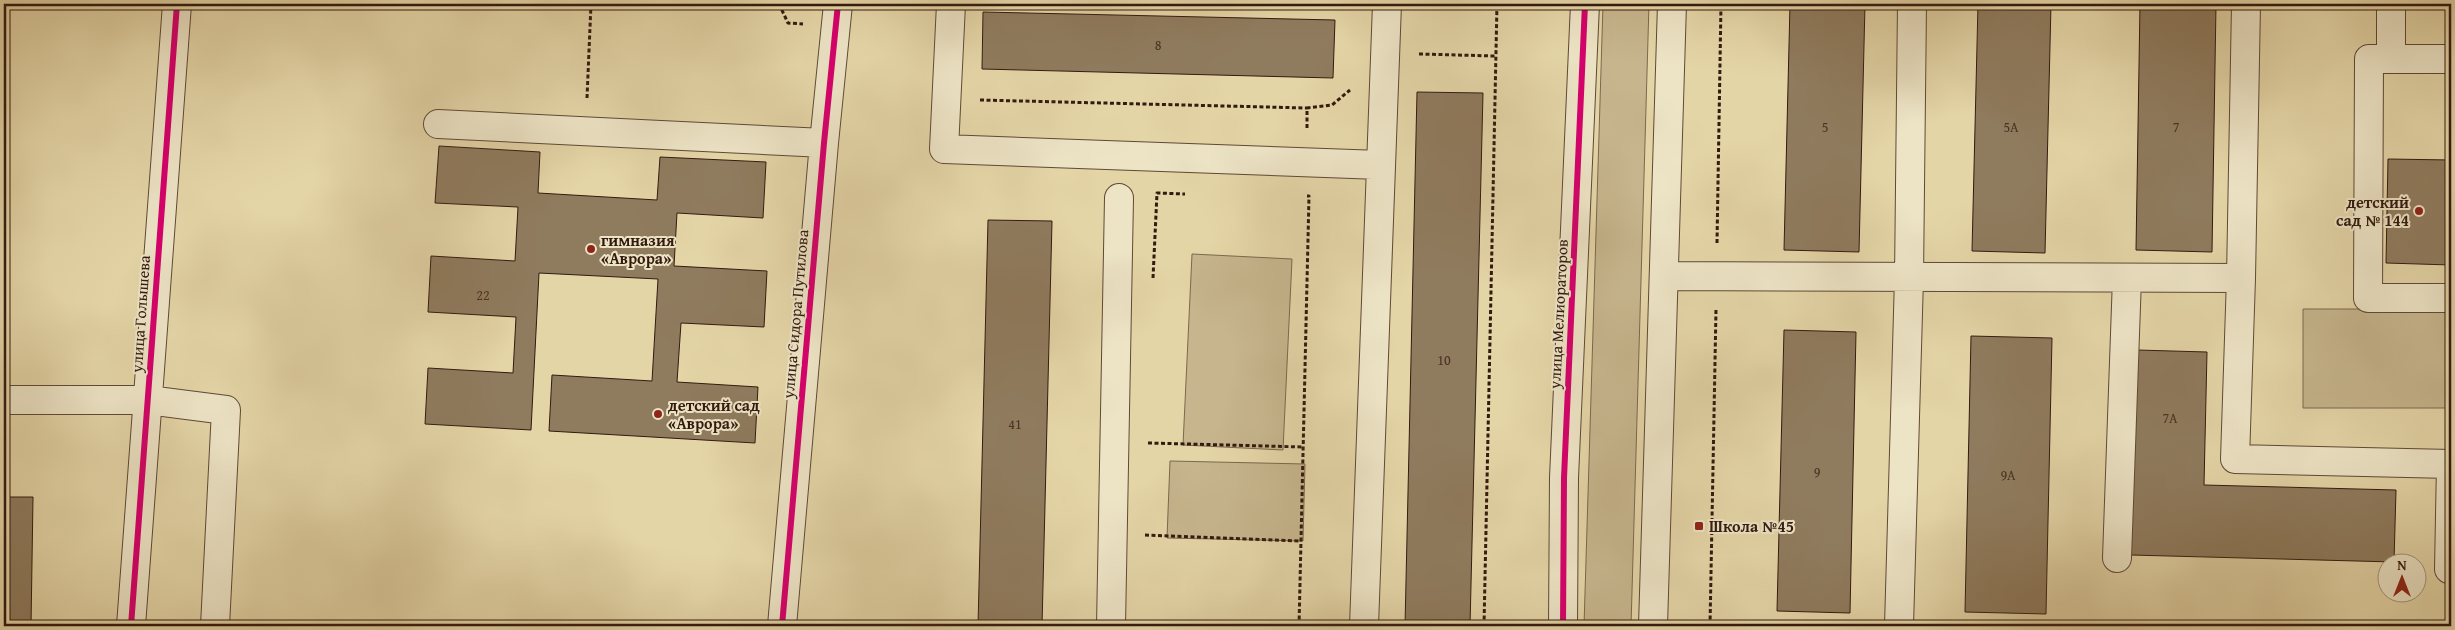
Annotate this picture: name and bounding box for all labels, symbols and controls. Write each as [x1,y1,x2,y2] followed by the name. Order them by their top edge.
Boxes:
[1155,35,1162,55] house number: 8
[1822,117,1828,137] house number: 5
[2003,117,2019,137] house number: 5А
[2173,117,2180,137] house number: 7
[2336,190,2409,232] place label: детский сад № 144
[2413,205,2425,217] marker: детский сад № 144
[601,228,675,270] place label: гимназия «Аврора»
[776,228,814,401] street label: улица Сидора Путилова
[1542,238,1574,391] street label: улица Мелиораторов
[585,243,597,255] marker: гимназия «Аврора»
[124,254,156,375] street label: улица Голышева
[476,285,490,305] house number: 22
[1437,350,1451,370] house number: 10
[668,393,760,435] place label: детский сад «Аврора»
[652,408,664,420] marker: детский сад «Аврора»
[2162,408,2178,428] house number: 7А
[1008,414,1022,434] house number: 41
[1814,462,1821,482] house number: 9
[2000,465,2016,485] house number: 9А
[1709,514,1794,538] place label: Школа №45
[1693,520,1705,532] marker: Школа №45
[2378,552,2428,602] north arrow
[2397,555,2407,575] text: N

